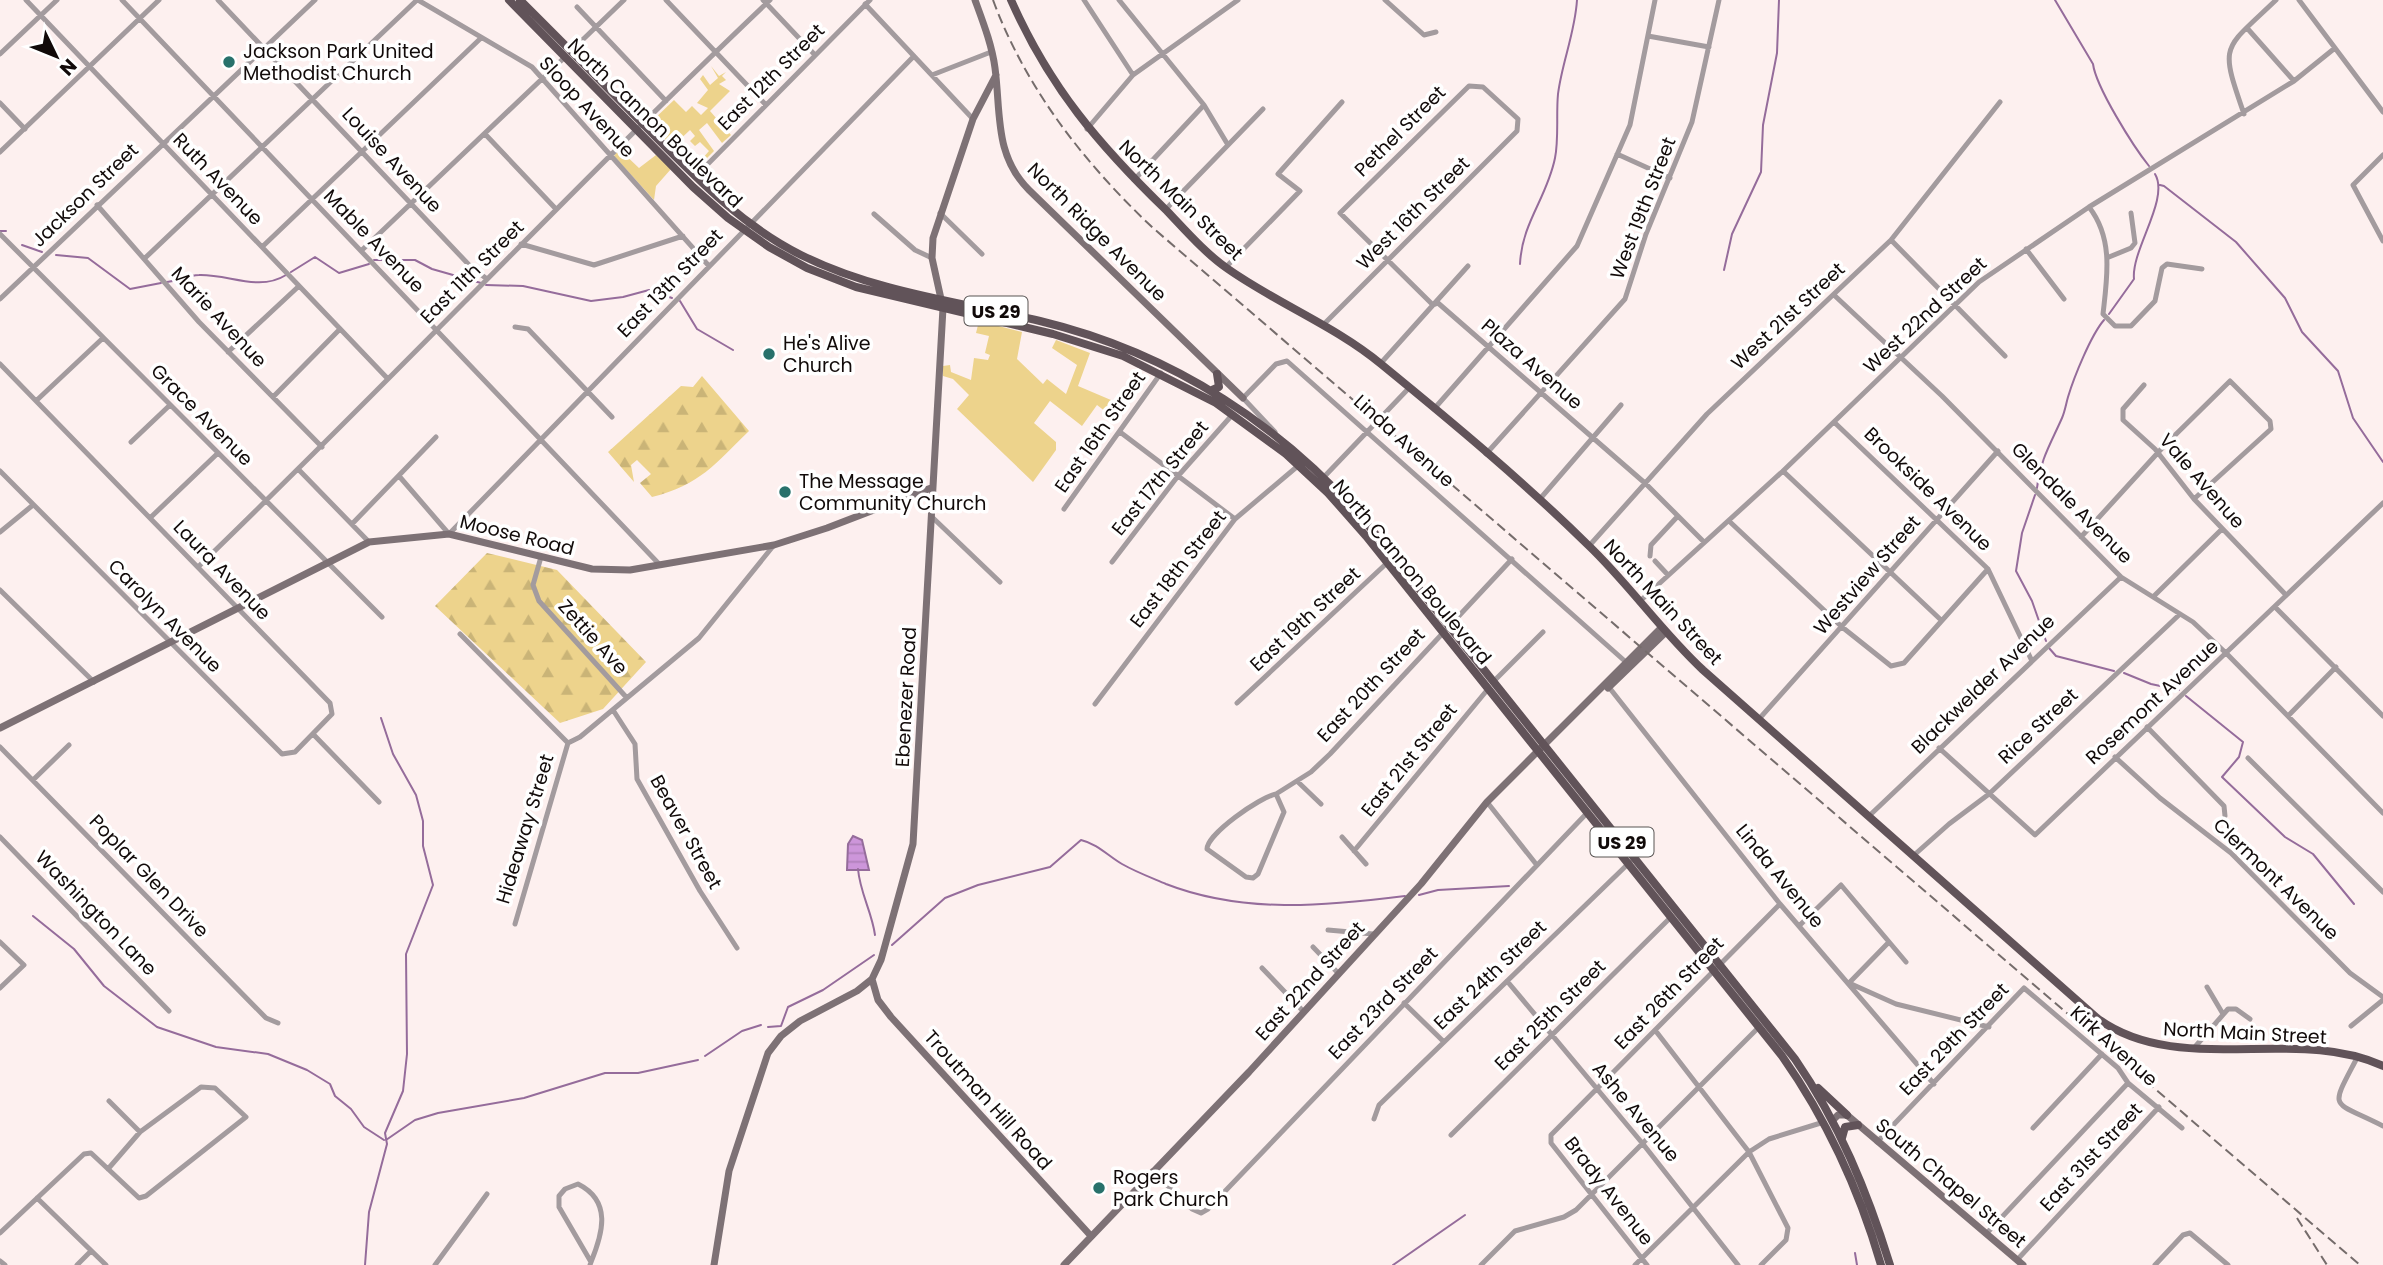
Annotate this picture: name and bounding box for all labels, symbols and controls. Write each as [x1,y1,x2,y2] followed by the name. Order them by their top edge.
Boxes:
[711,17,831,137] street label: East 12th Street
[21,21,91,91] north arrow
[562,32,748,214] street label: North Cannon Boulevard
[243,38,434,87] place label: Jackson Park United Methodist Church
[533,50,641,164] street label: Sloop Avenue
[53,53,83,82] text: N
[221,54,237,70] marker: Jackson Park United Methodist Church
[1348,79,1452,183] street label: Pethel Street
[336,101,448,219] street label: Louise Avenue
[167,127,269,231] street label: Ruth Avenue
[1604,133,1683,283] street label: West 19th Street
[1113,134,1249,267] street label: North Main Street
[26,137,144,253] street label: Jackson Street
[1350,150,1476,276] street label: West 16th Street
[1021,156,1173,308] street label: North Ridge Avenue
[317,183,431,299] street label: Mable Avenue
[414,214,530,330] street label: East 11th Street
[611,223,729,343] street label: East 13th Street
[1857,251,1993,379] street label: West 22nd Street
[1725,256,1851,376] street label: West 21st Street
[165,261,273,373] street label: Marie Avenue
[964,296,1028,326] road number: US 29
[1475,312,1589,416] street label: Plaza Avenue
[783,330,871,379] place label: He's Alive Church
[761,346,777,362] marker: He's Alive Church
[145,358,259,472] street label: Grace Avenue
[1048,366,1152,498] street label: East 16th Street
[1348,388,1460,494] street label: Linda Avenue
[1105,415,1215,541] street label: East 17th Street
[1858,421,1998,557] street label: Brookside Avenue
[2153,427,2251,535] street label: Vale Avenue
[2005,436,2139,570] street label: Glendale Avenue
[799,468,986,517] place label: The Message Community Church
[1327,474,1497,670] street label: North Cannon Boulevard
[777,484,793,500] marker: The Message Community Church
[1124,505,1233,633] street label: East 18th Street
[457,508,577,562] street label: Moose Road
[1807,509,1927,641] street label: Westview Street
[167,514,277,626] street label: Laura Avenue
[1597,533,1729,671] street label: North Main Street
[102,553,228,679] street label: Carolyn Avenue
[1244,561,1366,677] street label: East 19th Street
[552,594,634,680] street label: Zettie Ave
[1905,608,2061,760] street label: Blackwelder Avenue
[1311,622,1431,748] street label: East 20th Street
[889,626,923,768] street label: Ebenezer Road
[2080,633,2224,771] street label: Rosemont Avenue
[1992,682,2084,770] street label: Rice Street
[1355,697,1463,823] street label: East 21st Street
[489,751,561,907] street label: Hideaway Street
[644,770,729,894] street label: Beaver Street
[83,808,215,944] street label: Poplar Glen Drive
[2207,812,2345,946] street label: Clermont Avenue
[1729,818,1831,934] street label: Linda Avenue
[1590,828,1654,856] road number: US 29
[29,844,163,982] street label: Washington Lane
[1428,914,1552,1036] street label: East 24th Street
[1249,915,1371,1047] street label: East 22nd Street
[1608,931,1730,1055] street label: East 26th Street
[1322,941,1444,1065] street label: East 23rd Street
[1488,953,1612,1077] street label: East 25th Street
[1893,977,2015,1101] street label: East 29th Street
[2064,999,2164,1093] street label: Kirk Avenue
[2163,1015,2327,1051] street label: North Main Street
[918,1024,1058,1176] street label: Troutman Hill Road
[1586,1056,1686,1168] street label: Ashe Avenue
[2034,1097,2148,1217] street label: East 31st Street
[1870,1112,2032,1254] street label: South Chapel Street
[1558,1131,1660,1251] street label: Brady Avenue
[1113,1164,1229,1213] place label: Rogers Park Church
[1091,1180,1107,1196] marker: Rogers Park Church

